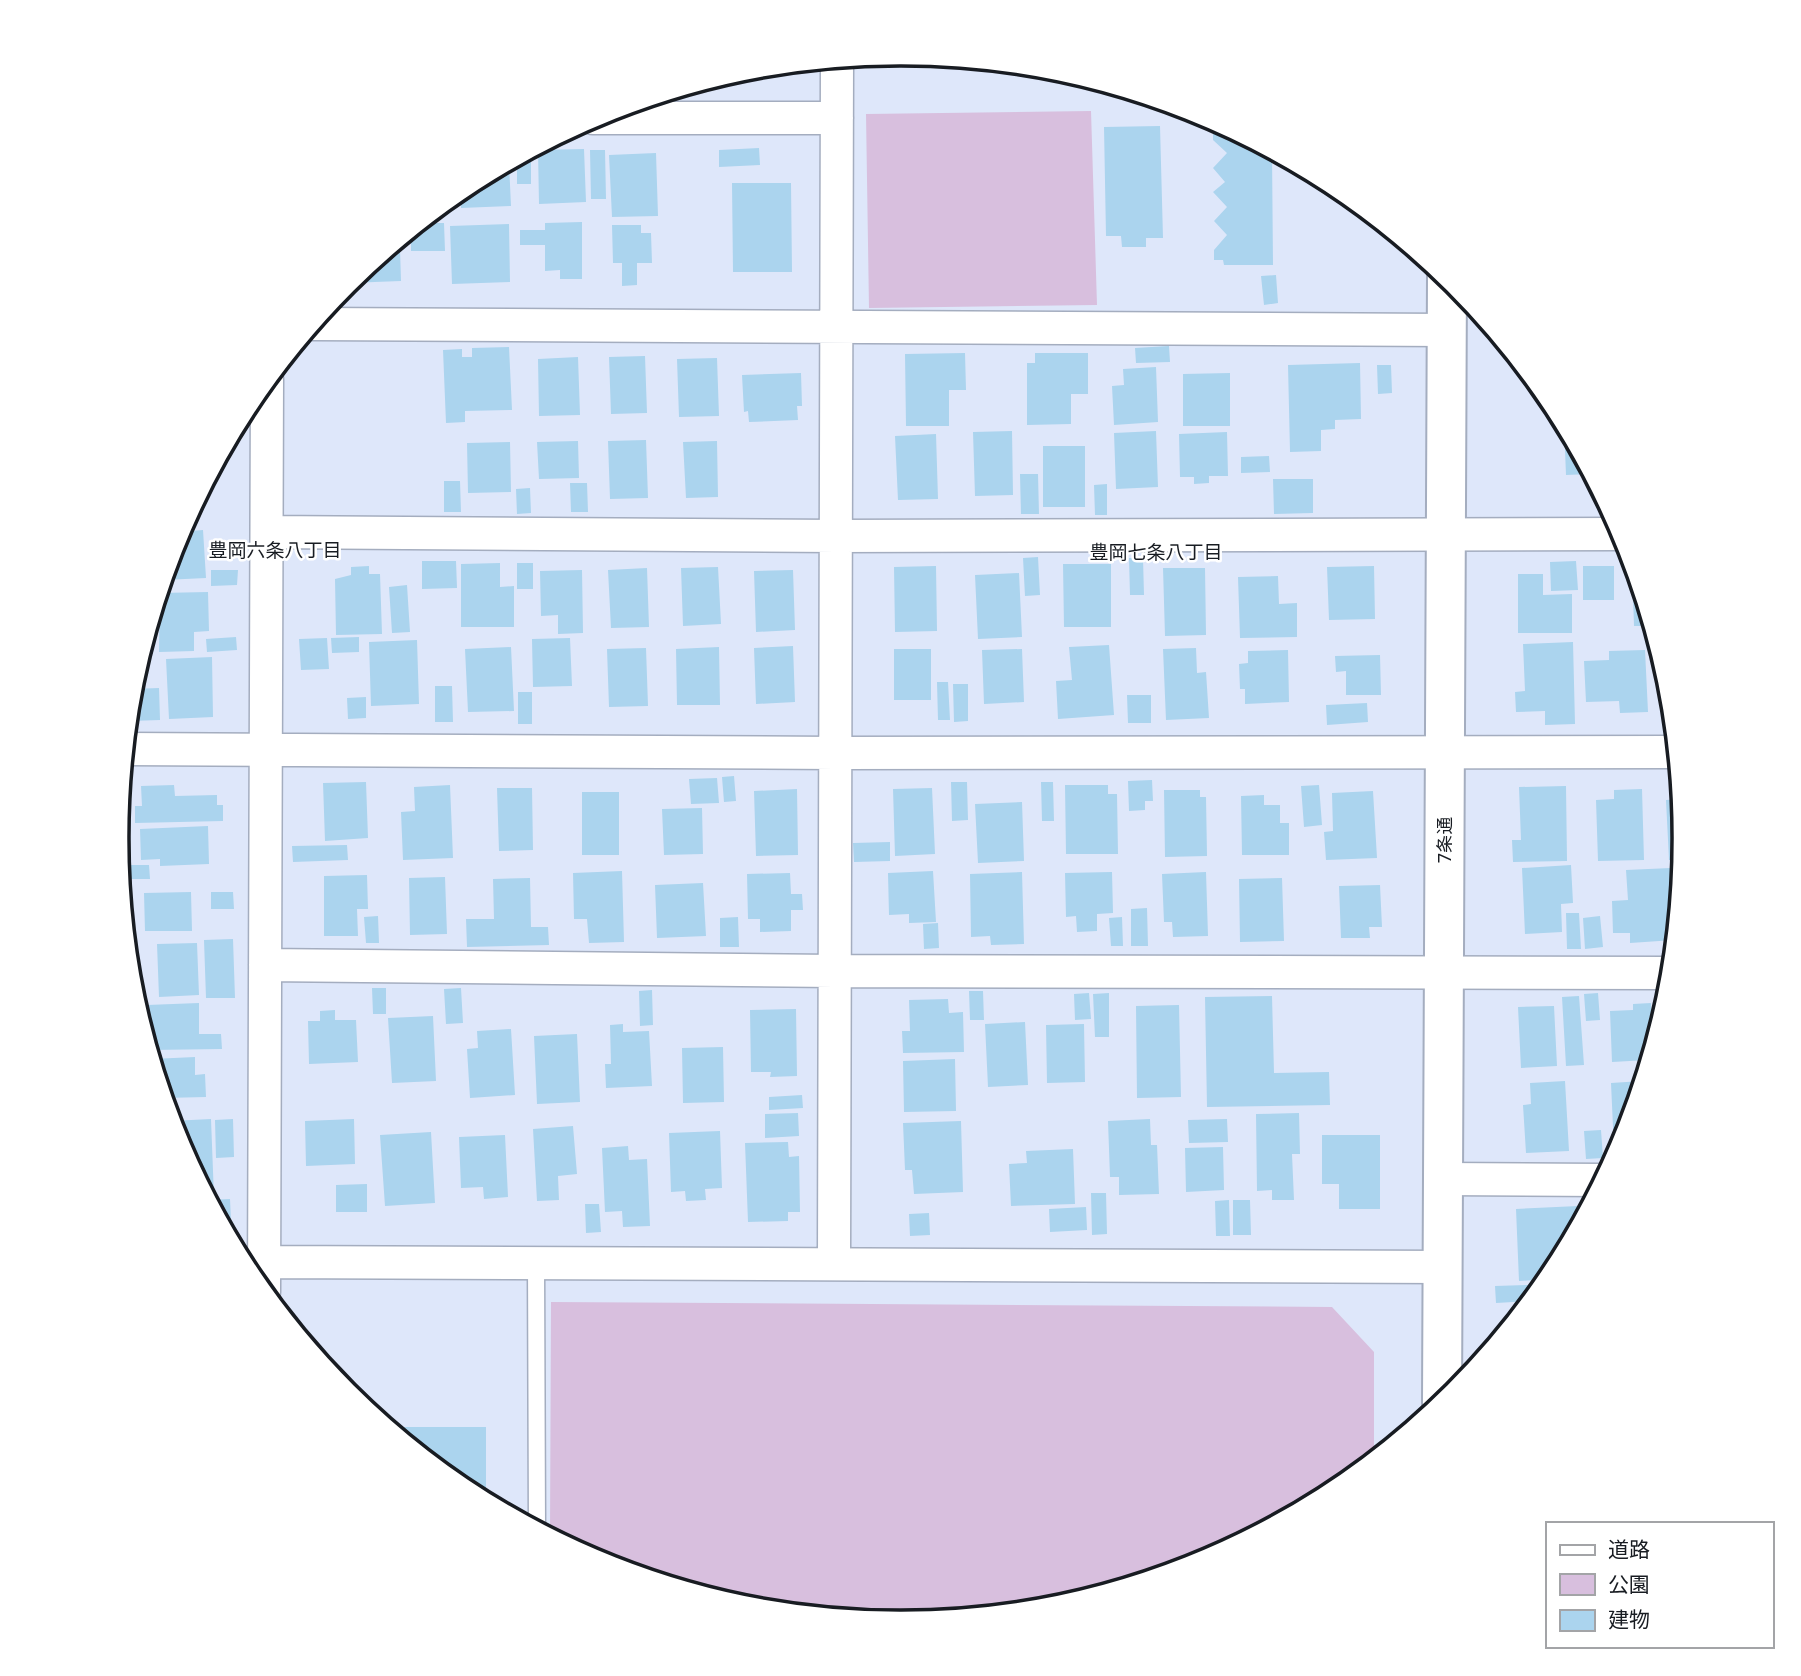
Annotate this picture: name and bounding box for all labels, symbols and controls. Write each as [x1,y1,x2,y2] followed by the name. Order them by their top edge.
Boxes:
[208,537,342,563] district label: 豊岡六条八丁目
[1089,539,1223,565] district label: 豊岡七条八丁目
[1432,817,1456,863] street label: 7条通
[1546,1522,1773,1648] legend
[1608,1535,1650,1563] text: 道路
[1608,1570,1650,1598] text: 公園
[1608,1605,1650,1633] text: 建物

